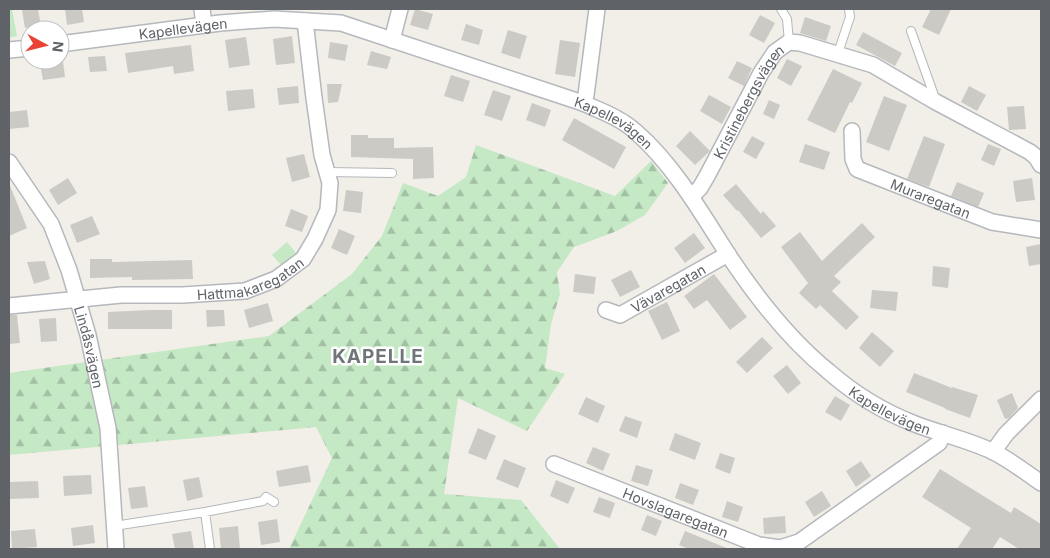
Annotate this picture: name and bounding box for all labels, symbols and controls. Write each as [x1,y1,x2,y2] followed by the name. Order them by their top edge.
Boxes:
[138,14,228,42] street label: Kapellevägen
[20,20,70,70] north arrow
[49,40,67,53] text: N
[709,40,787,161] street label: Kristinebergsvägen
[573,92,657,152] street label: Kapellevägen
[888,175,973,221] street label: Muraregatan
[196,253,307,303] street label: Hattmakaregatan
[628,260,708,316] street label: Vävaregatan
[71,304,108,390] street label: Lindåsvägen
[332,345,424,368] district label: KAPELLE
[846,382,933,438] street label: Kapellevägen
[621,484,731,541] street label: Hovslagaregatan

